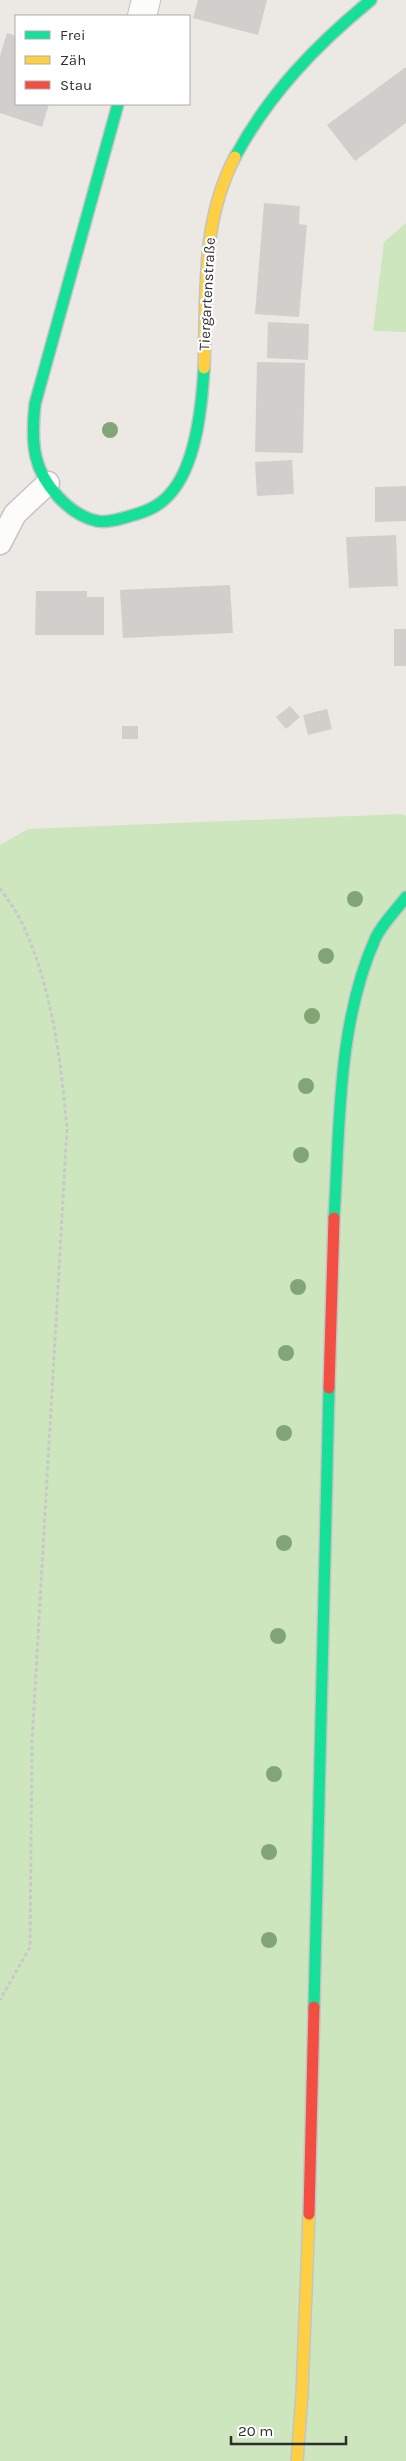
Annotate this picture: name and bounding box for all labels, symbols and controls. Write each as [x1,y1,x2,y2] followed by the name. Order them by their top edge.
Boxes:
[15,15,190,105] legend
[60,26,85,44] text: Frei
[60,51,86,69] text: Zäh
[60,76,92,94] text: Stau
[195,237,219,351] street label: Tiergartenstraße
[231,2414,346,2446] scale bar
[238,2422,273,2440] text: 20 m

